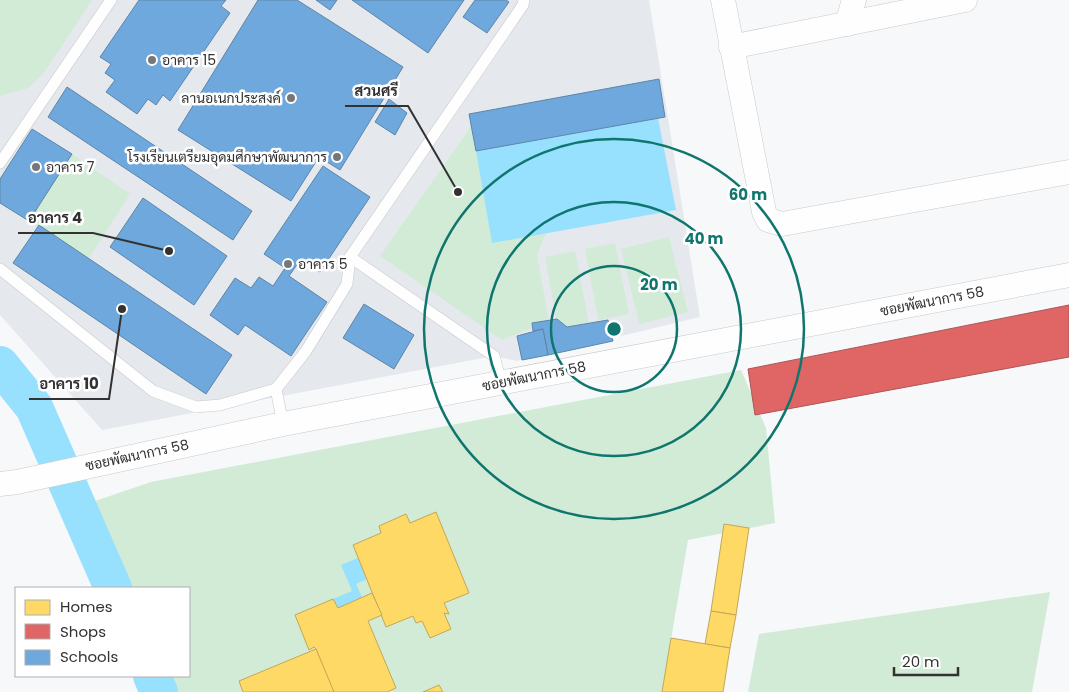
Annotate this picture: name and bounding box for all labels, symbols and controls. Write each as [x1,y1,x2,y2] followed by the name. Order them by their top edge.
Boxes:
[162,50,216,70] place label: อาคาร 15
[146,54,158,66] marker: อาคาร 15
[345,76,408,106] callout: สวนศรี
[354,80,398,101] text: สวนศรี
[181,88,281,108] place label: ลานอเนกประสงค์
[285,92,297,104] marker: ลานอเนกประสงค์
[126,147,327,167] place label: โรงเรียนเตรียมอุดมศึกษาพัฒนาการ
[331,151,343,163] marker: โรงเรียนเตรียมอุดมศึกษาพัฒนาการ
[46,157,95,177] place label: อาคาร 7
[30,161,42,173] marker: อาคาร 7
[729,184,767,205] text: 60 m
[18,203,93,233] callout: อาคาร 4
[28,207,82,228] text: อาคาร 4
[684,228,724,249] text: 40 m
[298,254,348,274] place label: อาคาร 5
[282,258,294,270] marker: อาคาร 5
[640,274,678,295] text: 20 m
[878,281,986,321] street label: ซอยพัฒนาการ 58
[605,320,623,338] centre of rings
[480,356,588,396] street label: ซอยพัฒนาการ 58
[29,369,109,399] callout: อาคาร 10
[39,373,99,394] text: อาคาร 10
[83,434,191,476] street label: ซอยพัฒนาการ 58
[15,587,190,677] legend
[60,596,113,617] text: Homes
[60,621,106,642] text: Shops
[894,644,958,676] scale bar
[60,646,118,667] text: Schools
[902,651,940,672] text: 20 m

